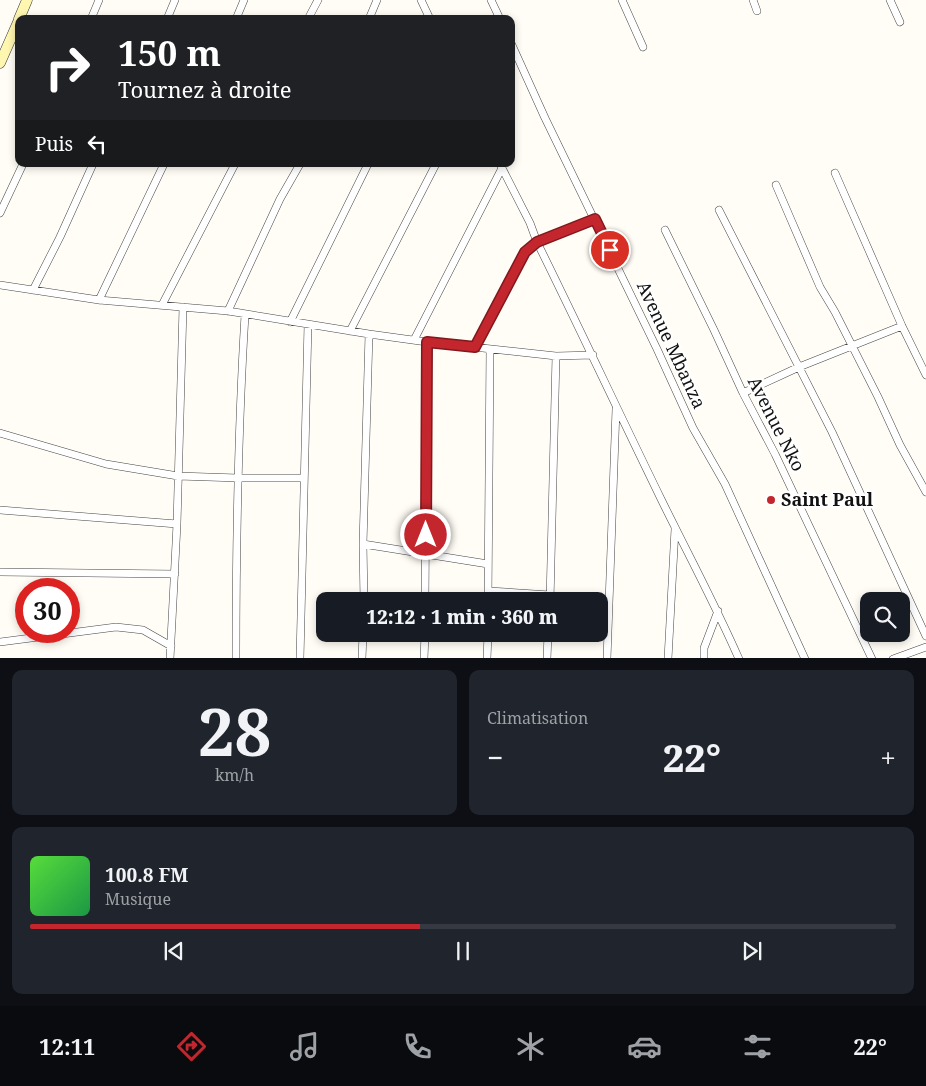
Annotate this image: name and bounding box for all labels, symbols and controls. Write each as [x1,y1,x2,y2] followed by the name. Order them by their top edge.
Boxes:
[118,29,221,76] text: 150 m
[35,35,100,100] icon: right
[118,74,292,104] text: Tournez à droite
[83,130,111,158] icon: left
[35,131,73,157] text: Puis
[589,229,631,271] pin
[596,236,624,264] icon: arrive
[632,277,712,412] street label: Avenue Mbanza
[743,372,811,475] street label: Avenue Nko
[781,487,874,511] place label: Saint Paul
[765,494,777,506] marker: Saint Paul
[399,508,451,560] position arrow
[15,578,80,643] speed limit sign: 30
[860,592,910,642] map controls
[860,592,910,642] button: search
[366,604,558,630] text: 12:12 · 1 min · 360 m
[198,687,271,775] text: 28
[487,707,588,729] text: Climatisation
[663,731,721,783] text: 22°
[487,738,503,776] text: −
[880,738,896,776] text: +
[215,764,254,786] text: km/h
[105,862,188,888] text: 100.8 FM
[105,888,171,910] text: Musique
[160,937,188,965] icon: previous
[449,937,477,965] icon: pause
[738,937,766,965] icon: next
[174,1029,209,1064] icon: directions
[287,1029,322,1064] icon: music
[400,1029,435,1064] icon: phone
[513,1029,548,1064] icon: climate
[627,1029,662,1064] icon: car
[740,1029,775,1064] icon: filters
[39,1031,96,1061] text: 12:11
[853,1031,887,1061] text: 22°

